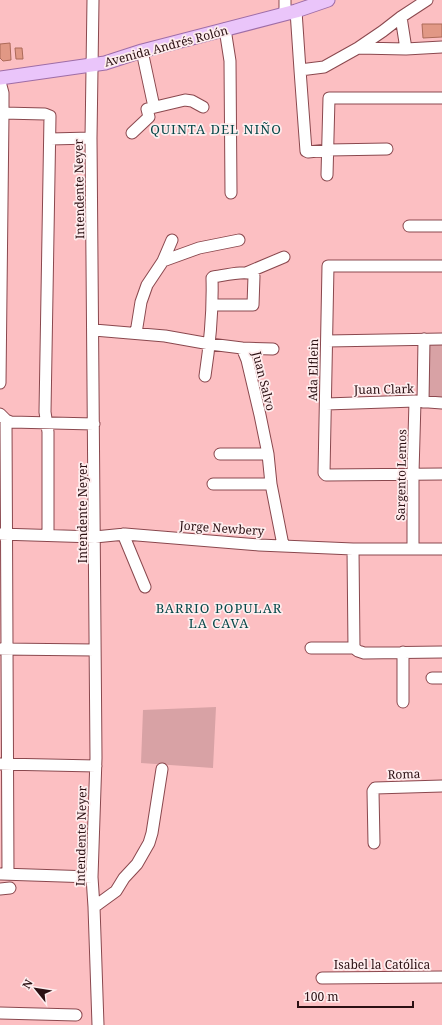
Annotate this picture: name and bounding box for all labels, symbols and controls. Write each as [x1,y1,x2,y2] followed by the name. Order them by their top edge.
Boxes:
[102,21,230,71] street label: Avenida Andrés Rolón
[150,120,282,138] district label: QUINTA DEL NIÑO
[70,138,88,239] street label: Intendente Neyer
[304,338,322,401] street label: Ada Elflein
[248,349,280,412] street label: Juan Salvo
[353,380,415,398] street label: Juan Clark
[392,429,410,521] street label: Sargento Lemos
[74,463,91,563] street label: Intendente Neyer
[178,516,265,539] street label: Jorge Newbery
[156,599,282,632] district label: BARRIO POPULAR LA CAVA
[387,765,421,783] street label: Roma
[72,785,90,886] street label: Intendente Neyer
[334,956,430,973] street label: Isabel la Católica
[16,969,56,1009] north arrow
[18,976,36,991] text: N
[298,983,413,1009] scale bar
[304,988,339,1005] text: 100 m

